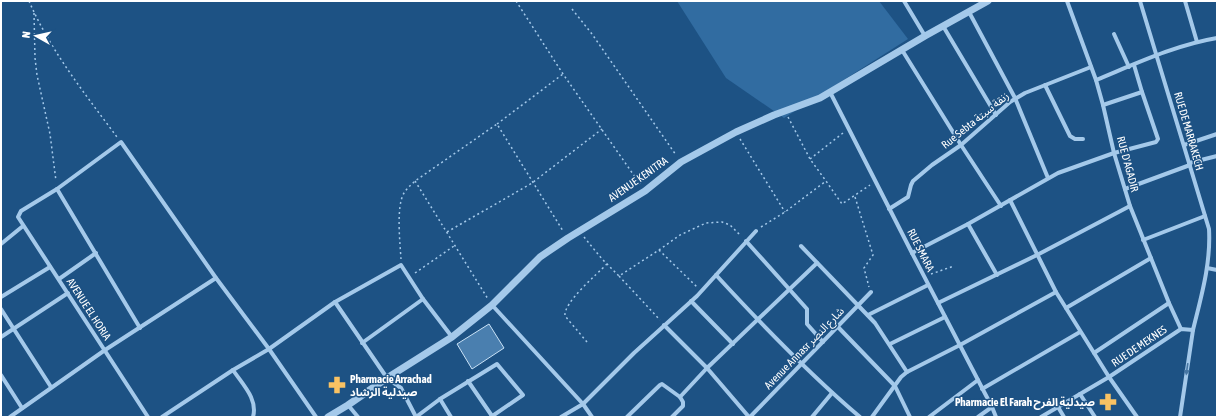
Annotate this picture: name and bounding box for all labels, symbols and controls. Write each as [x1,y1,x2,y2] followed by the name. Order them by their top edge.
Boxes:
[16,16,56,56] north arrow
[20,31,32,39] text: N
[939,89,1012,152] street label: Rue Sebta زنقة سبتة
[1172,90,1206,172] street label: RUE DE MARRAKECH
[1115,135,1141,194] street label: RUE D'AGADIR
[606,154,670,204] street label: AVENUE KENITRA
[905,227,937,274] street label: RUE SMARA
[65,276,114,343] street label: AVENUE EL HORIA
[762,304,848,393] street label: Avenue Annasr شارع النصر
[1109,323,1169,369] street label: RUE DE MEKNES
[1184,363,1190,375] one-way arrow
[350,373,432,399] place label: Pharmacie Arrachad صيدلية الرشاد
[327,375,347,395] pharmacy icon: Pharmacie Arrachad صيدلية الرشاد
[1098,392,1118,412] pharmacy icon: Pharmacie El Farah صيدلية الفرح
[955,396,1095,410] place label: Pharmacie El Farah صيدلية الفرح

